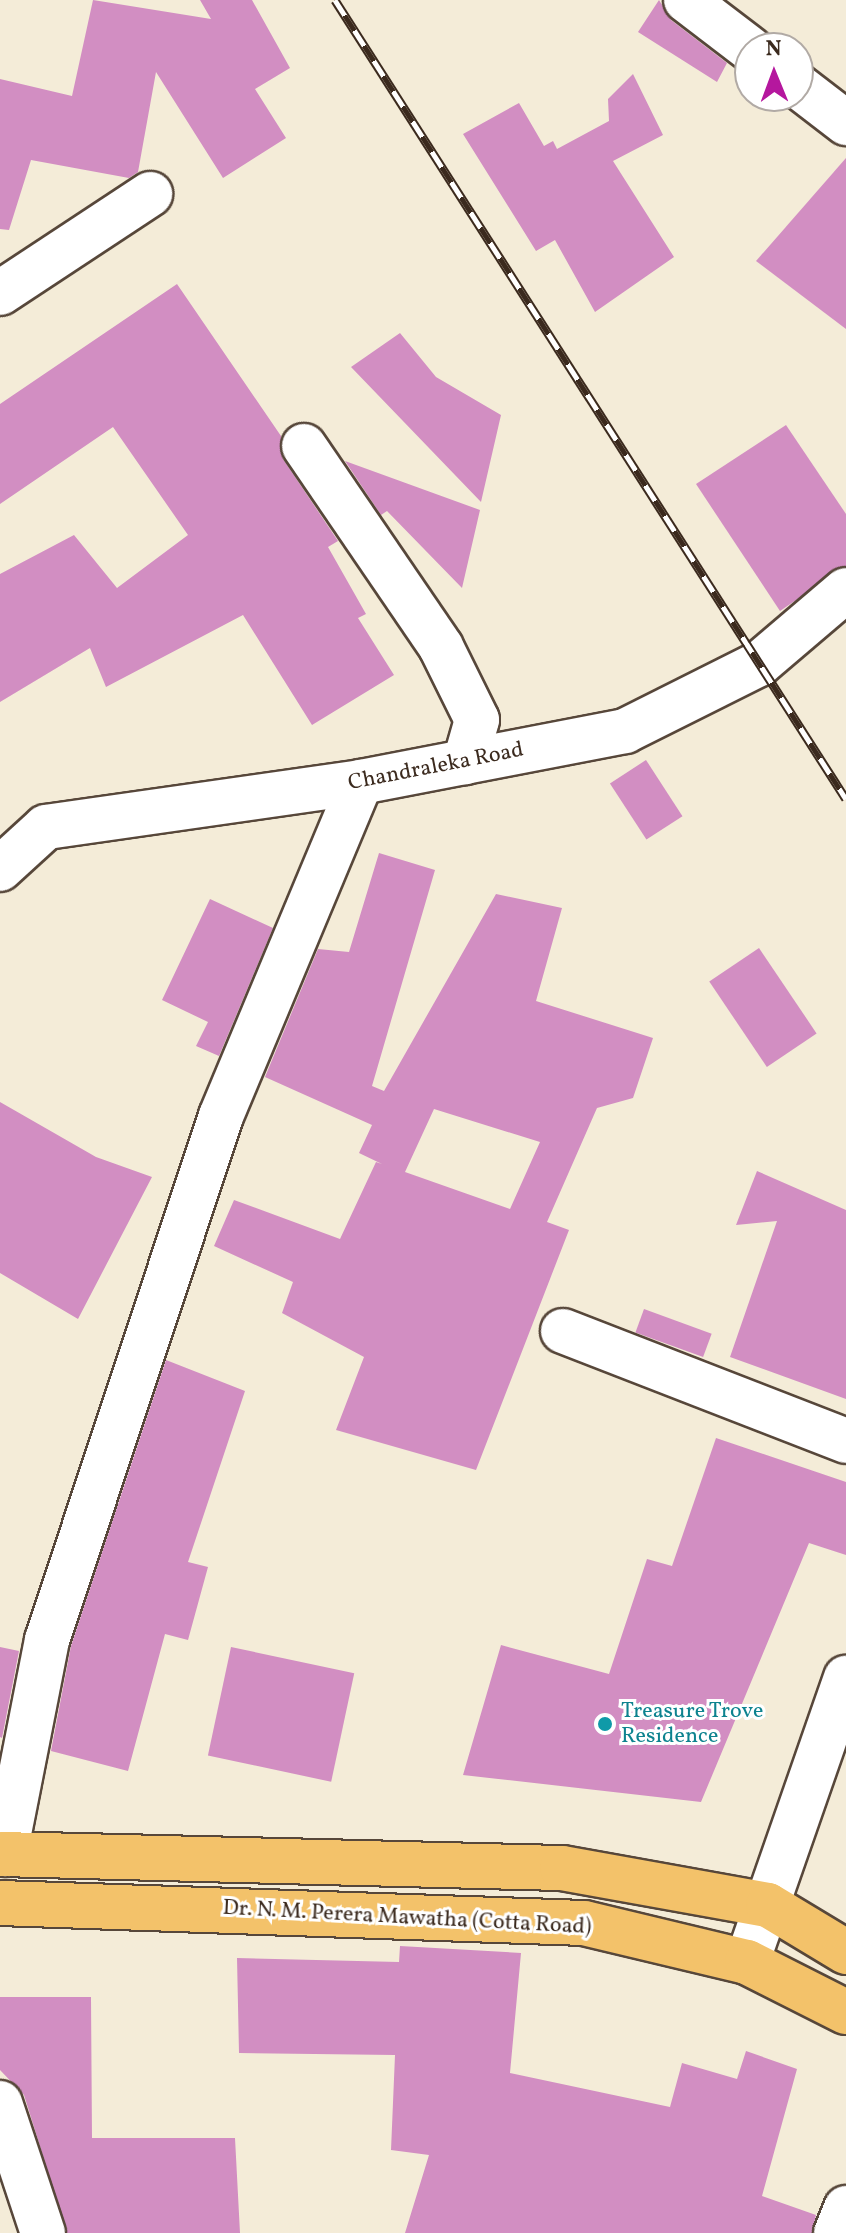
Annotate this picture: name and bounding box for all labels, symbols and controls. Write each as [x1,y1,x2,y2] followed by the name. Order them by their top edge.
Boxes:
[734,32,814,112] north arrow
[765,34,782,65] text: N
[346,737,526,797] street label: Chandraleka Road
[621,1698,764,1750] place label: Treasure Trove Residence
[596,1715,614,1733] marker: Treasure Trove Residence
[222,1895,592,1941] street label: Dr. N. M. Perera Mawatha (Cotta Road)

